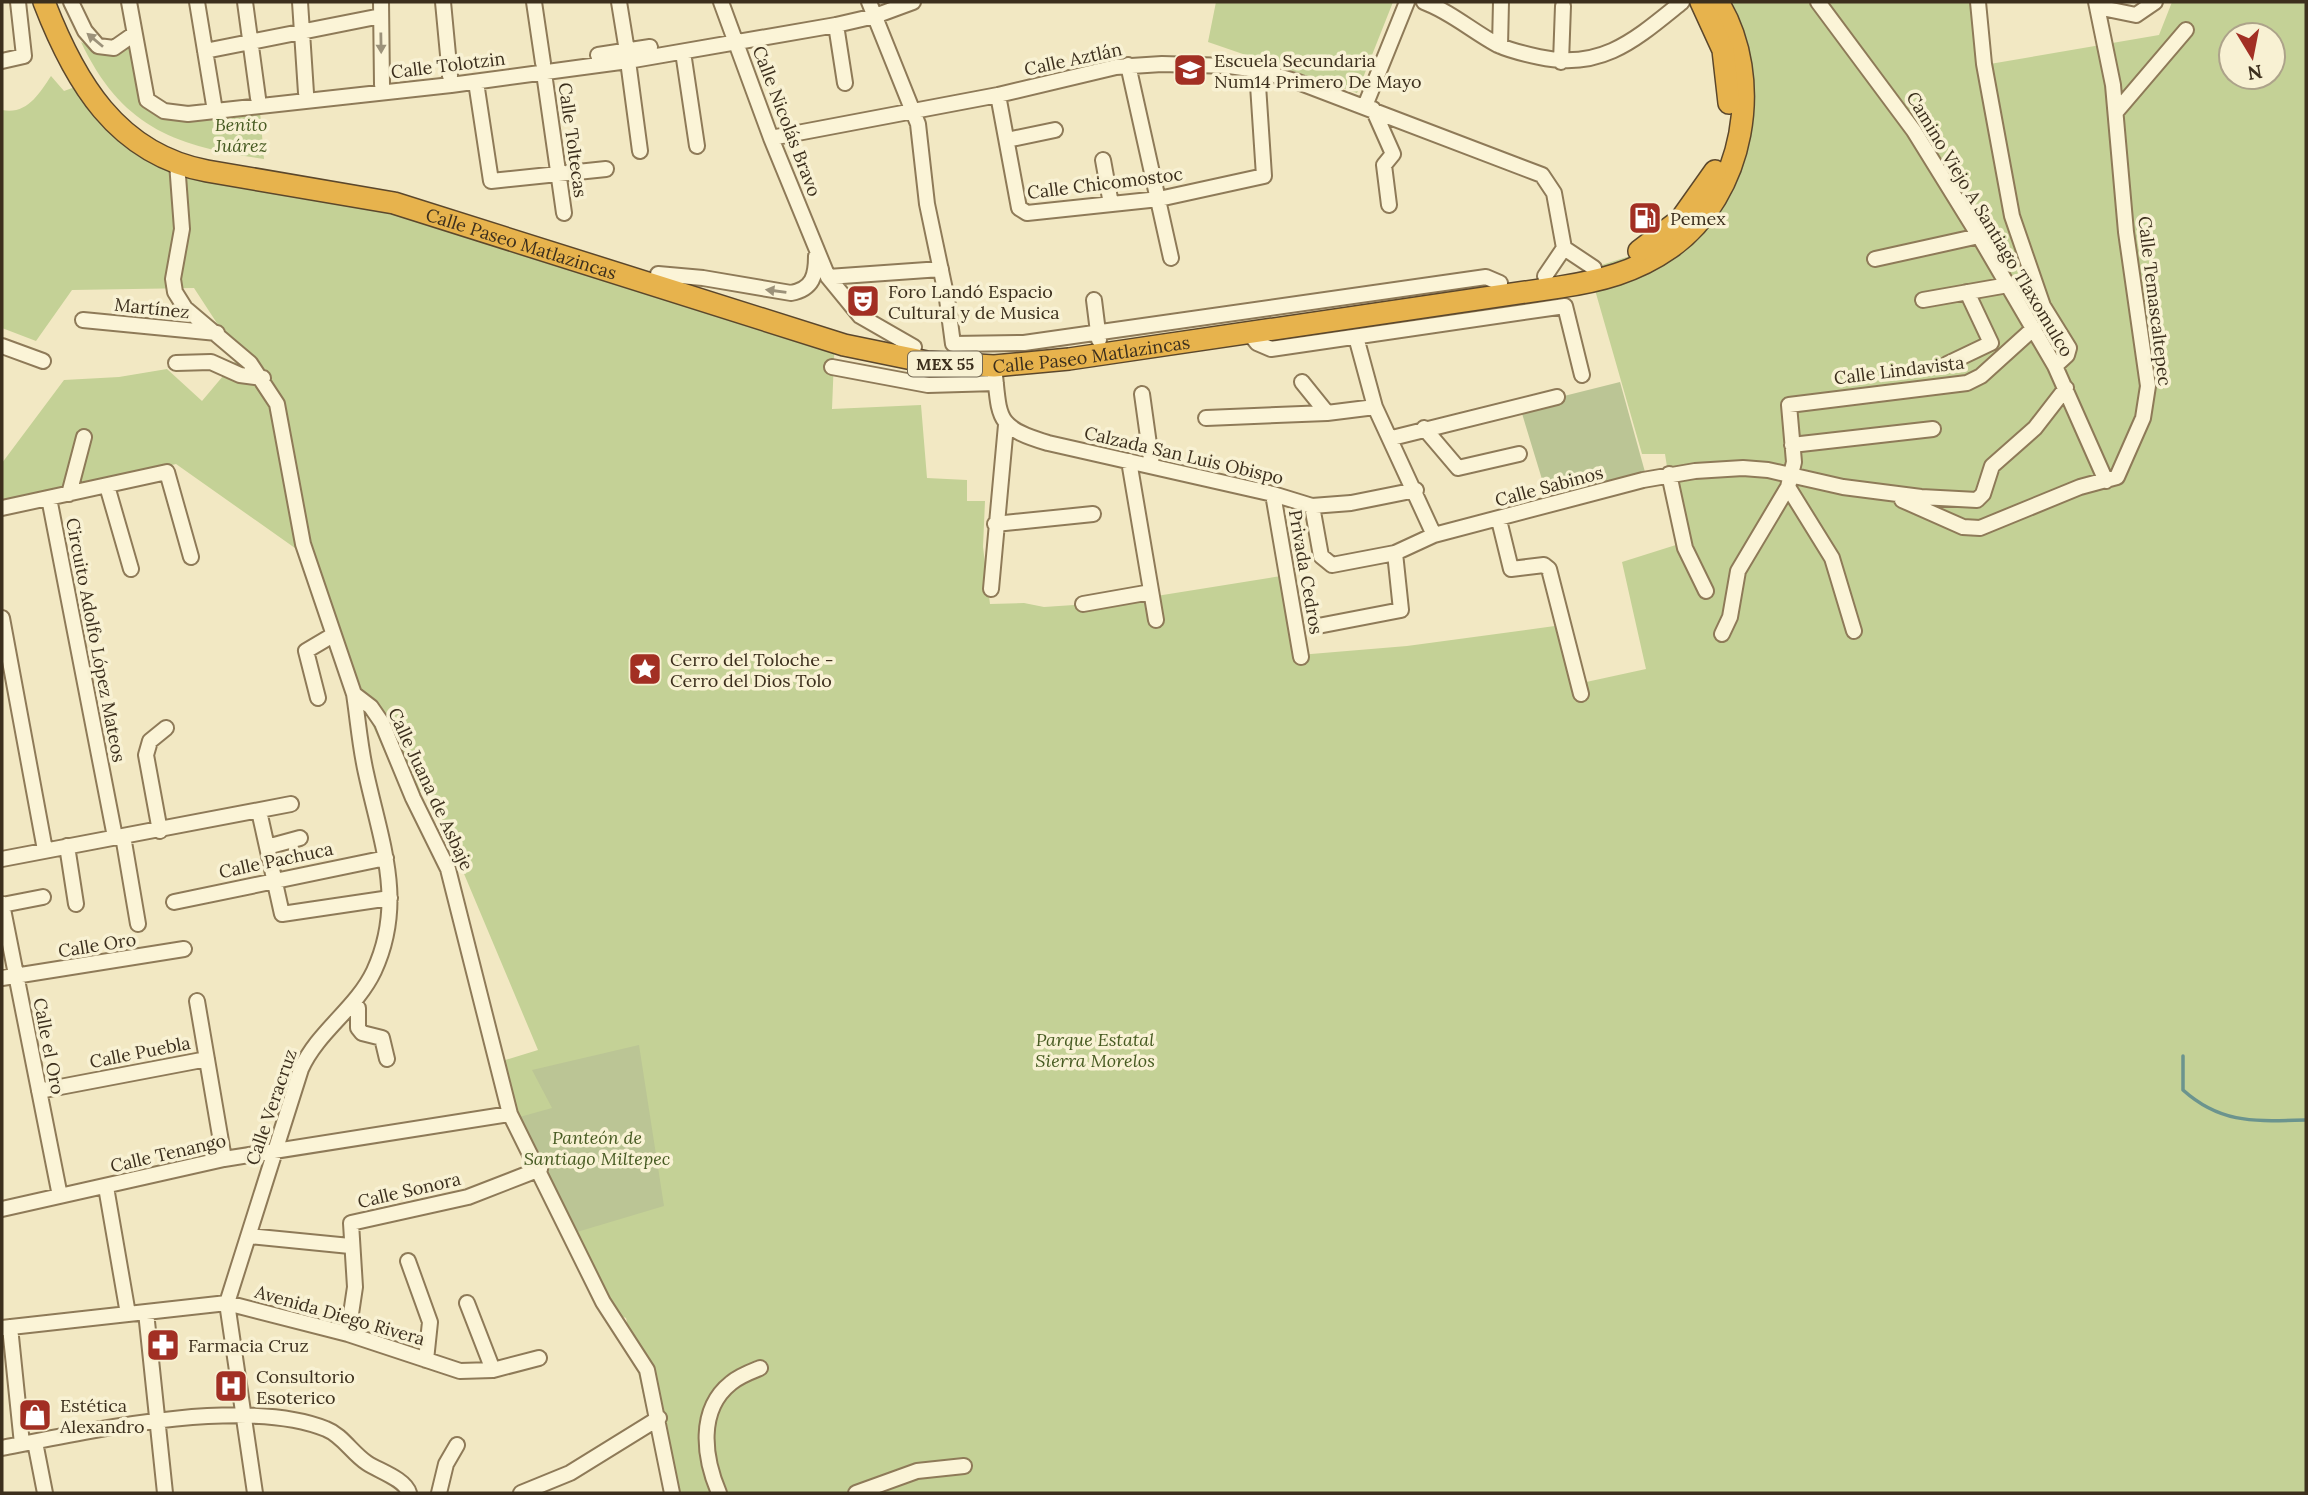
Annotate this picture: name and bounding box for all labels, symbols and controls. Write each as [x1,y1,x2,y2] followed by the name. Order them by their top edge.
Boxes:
[2217,21,2287,91] north arrow
[375,32,387,54] one-way arrow
[86,33,104,48] one-way arrow
[1022,37,1124,81] street label: Calle Aztlán
[748,42,826,200] street label: Calle Nicolás Bravo
[390,47,506,83] street label: Calle Tolotzin
[1214,49,1422,93] place label: Escuela Secundaria Num14 Primero De Mayo
[1171,51,1209,89] school or university icon: Escuela Secundaria Num14 Primero De Mayo
[2245,60,2264,86] text: N
[554,81,592,199] street label: Calle Toltecas
[1901,87,2079,361] street label: Camino Viejo A Santiago Tlaxomulco
[214,113,267,157] park label: Benito Juárez
[1026,162,1184,204] street label: Calle Chicomostoc
[1626,199,1664,237] fuel station icon: Pemex
[423,202,620,284] street label: Calle Paseo Matlazincas
[1670,207,1726,230] place label: Pemex
[2133,215,2177,387] street label: Calle Temascaltepec
[888,280,1060,324] place label: Foro Landó Espacio Cultural y de Musica
[844,282,882,320] theatre icon: Foro Landó Espacio Cultural y de Musica
[765,286,787,297] one-way arrow
[113,293,191,323] street label: Martínez
[991,330,1191,378] street label: Calle Paseo Matlazincas
[1833,351,1965,389] street label: Calle Lindavista
[908,352,982,376] road number: MEX 55
[1082,421,1286,489] street label: Calzada San Luis Obispo
[1492,461,1606,511] street label: Calle Sabinos
[1284,508,1328,636] street label: Privada Cedros
[61,516,131,764] street label: Circuito Adolfo López Mateos
[670,648,833,692] place label: Cerro del Toloche - Cerro del Dios Tolo
[626,650,664,688] place icon: Cerro del Toloche - Cerro del Dios Tolo
[383,704,479,874] street label: Calle Juana de Asbaje
[217,837,335,883] street label: Calle Pachuca
[56,927,138,963] street label: Calle Oro
[28,996,70,1096] street label: Calle el Oro
[1035,1028,1155,1072] park label: Parque Estatal Sierra Morelos
[88,1031,192,1073] street label: Calle Puebla
[240,1046,302,1168] street label: Calle Veracruz
[524,1126,670,1170] park label: Panteón de Santiago Miltepec
[108,1129,228,1177] street label: Calle Tenango
[355,1167,463,1213] street label: Calle Sonora
[251,1279,428,1350] street label: Avenida Diego Rivera
[144,1326,182,1364] pharmacy icon: Farmacia Cruz
[188,1334,309,1357] place label: Farmacia Cruz
[256,1365,355,1409] place label: Consultorio Esoterico
[212,1367,250,1405] hospital icon: Consultorio Esoterico
[59,1394,145,1438] place label: Estética Alexandro
[16,1396,54,1434] shop icon: Estética Alexandro

